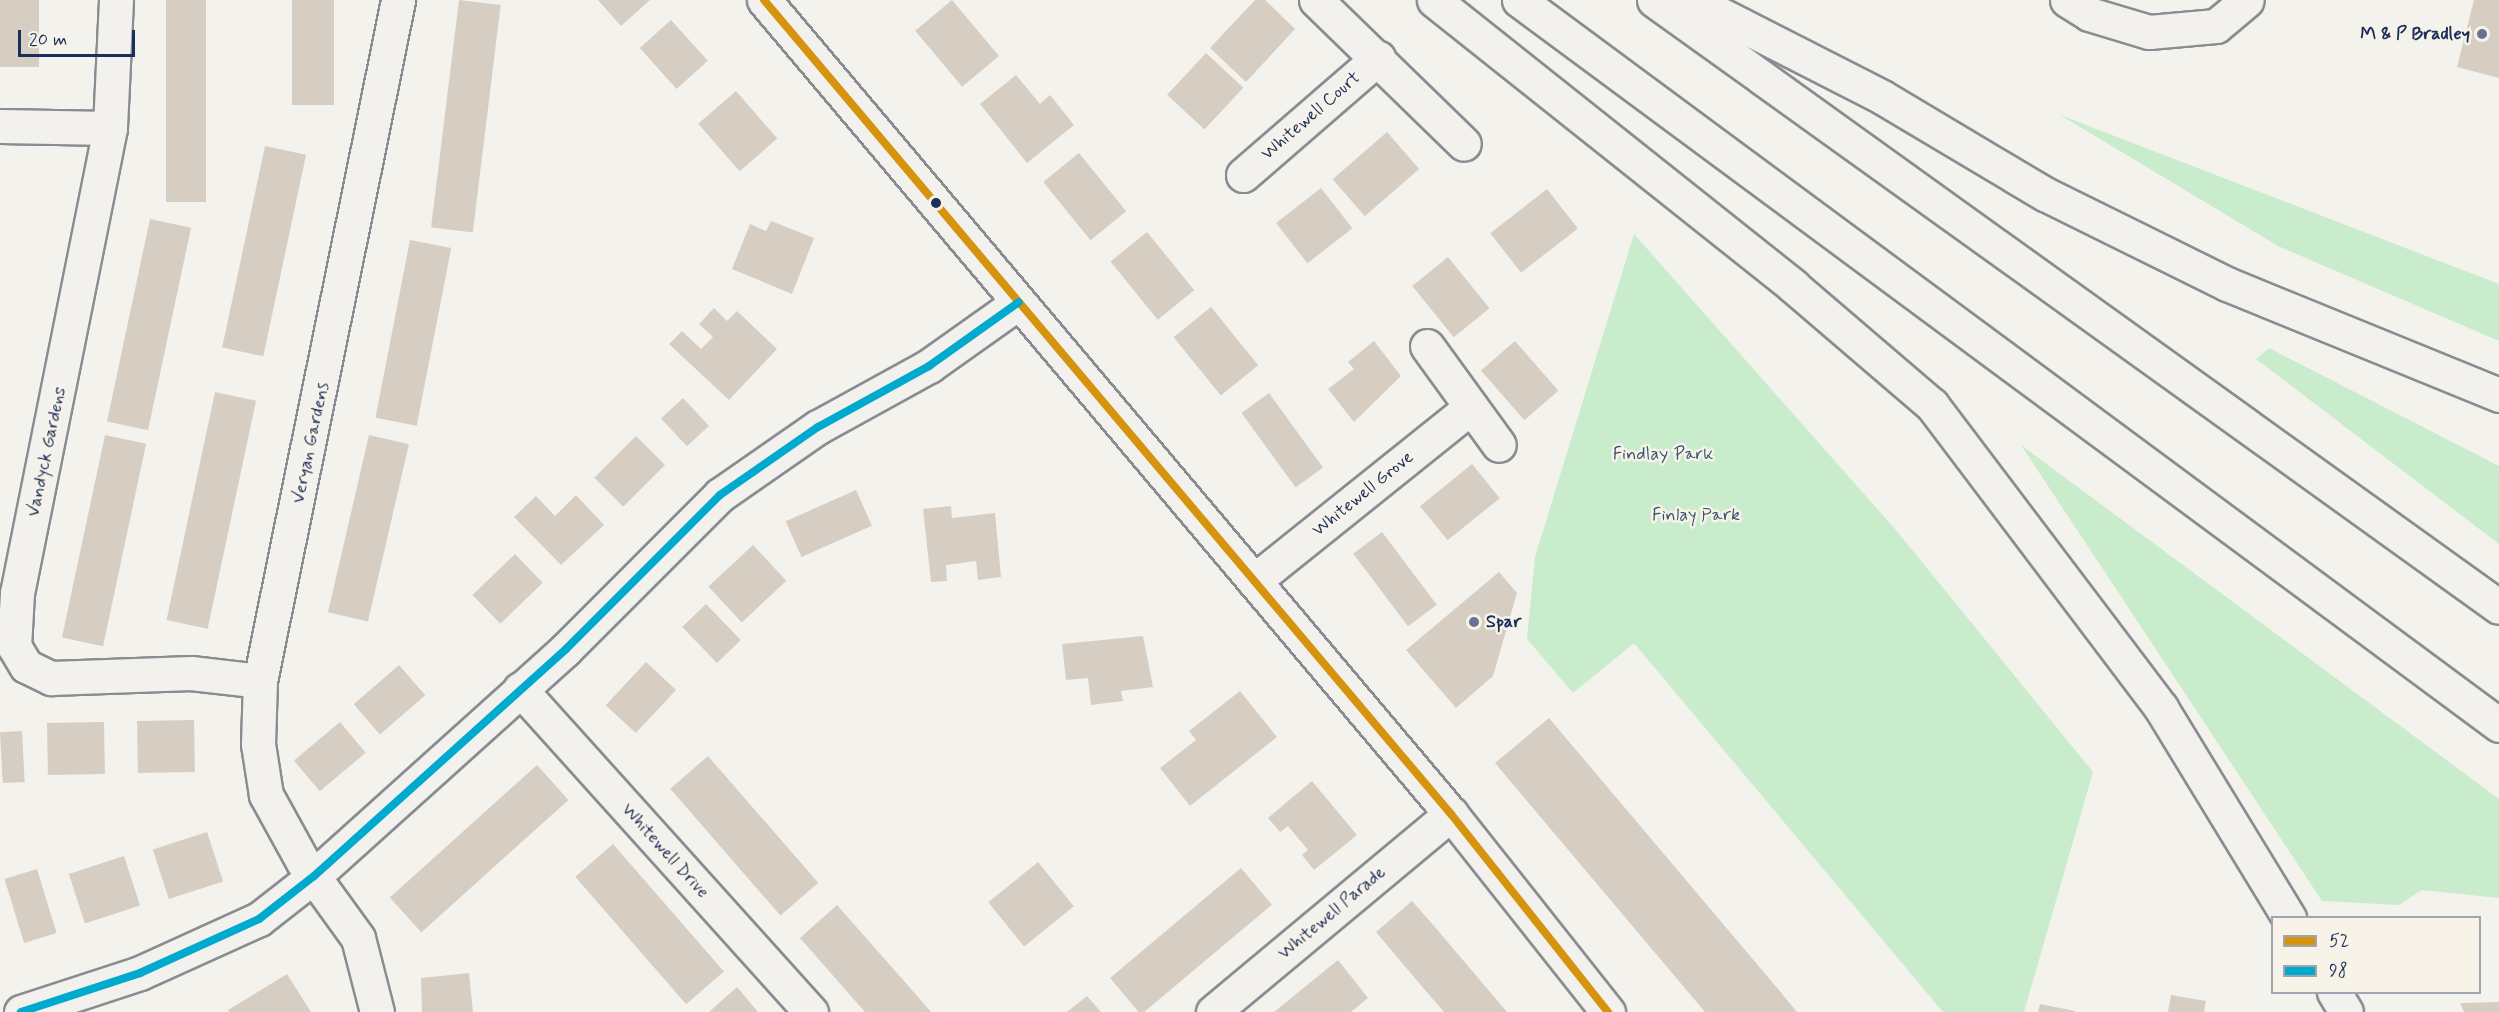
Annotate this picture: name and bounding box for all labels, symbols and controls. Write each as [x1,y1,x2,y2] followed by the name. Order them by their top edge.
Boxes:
[21,18,138,56] scale bar
[2359,23,2470,45] place label: M & P Bradley
[2475,27,2489,41] marker: M & P Bradley
[29,28,67,52] text: 20 m
[1257,67,1365,165] street label: Whitewell Court
[930,197,942,209] unlabelled marker
[288,382,334,504] street label: Veryan Gardens
[23,385,71,519] street label: Vandyck Gardens
[1615,443,1711,465] park label: Findlay Park
[1308,447,1418,541] street label: Whitewell Grove
[1653,504,1739,526] park label: Finlay Park
[1486,611,1522,633] place label: Spar
[1467,615,1481,629] marker: Spar
[617,799,713,903] street label: Whitewell Drive
[1274,862,1390,964] street label: Whitewell Parade
[2271,916,2481,994] legend
[2329,929,2349,953] text: 52
[2329,959,2348,983] text: 98

